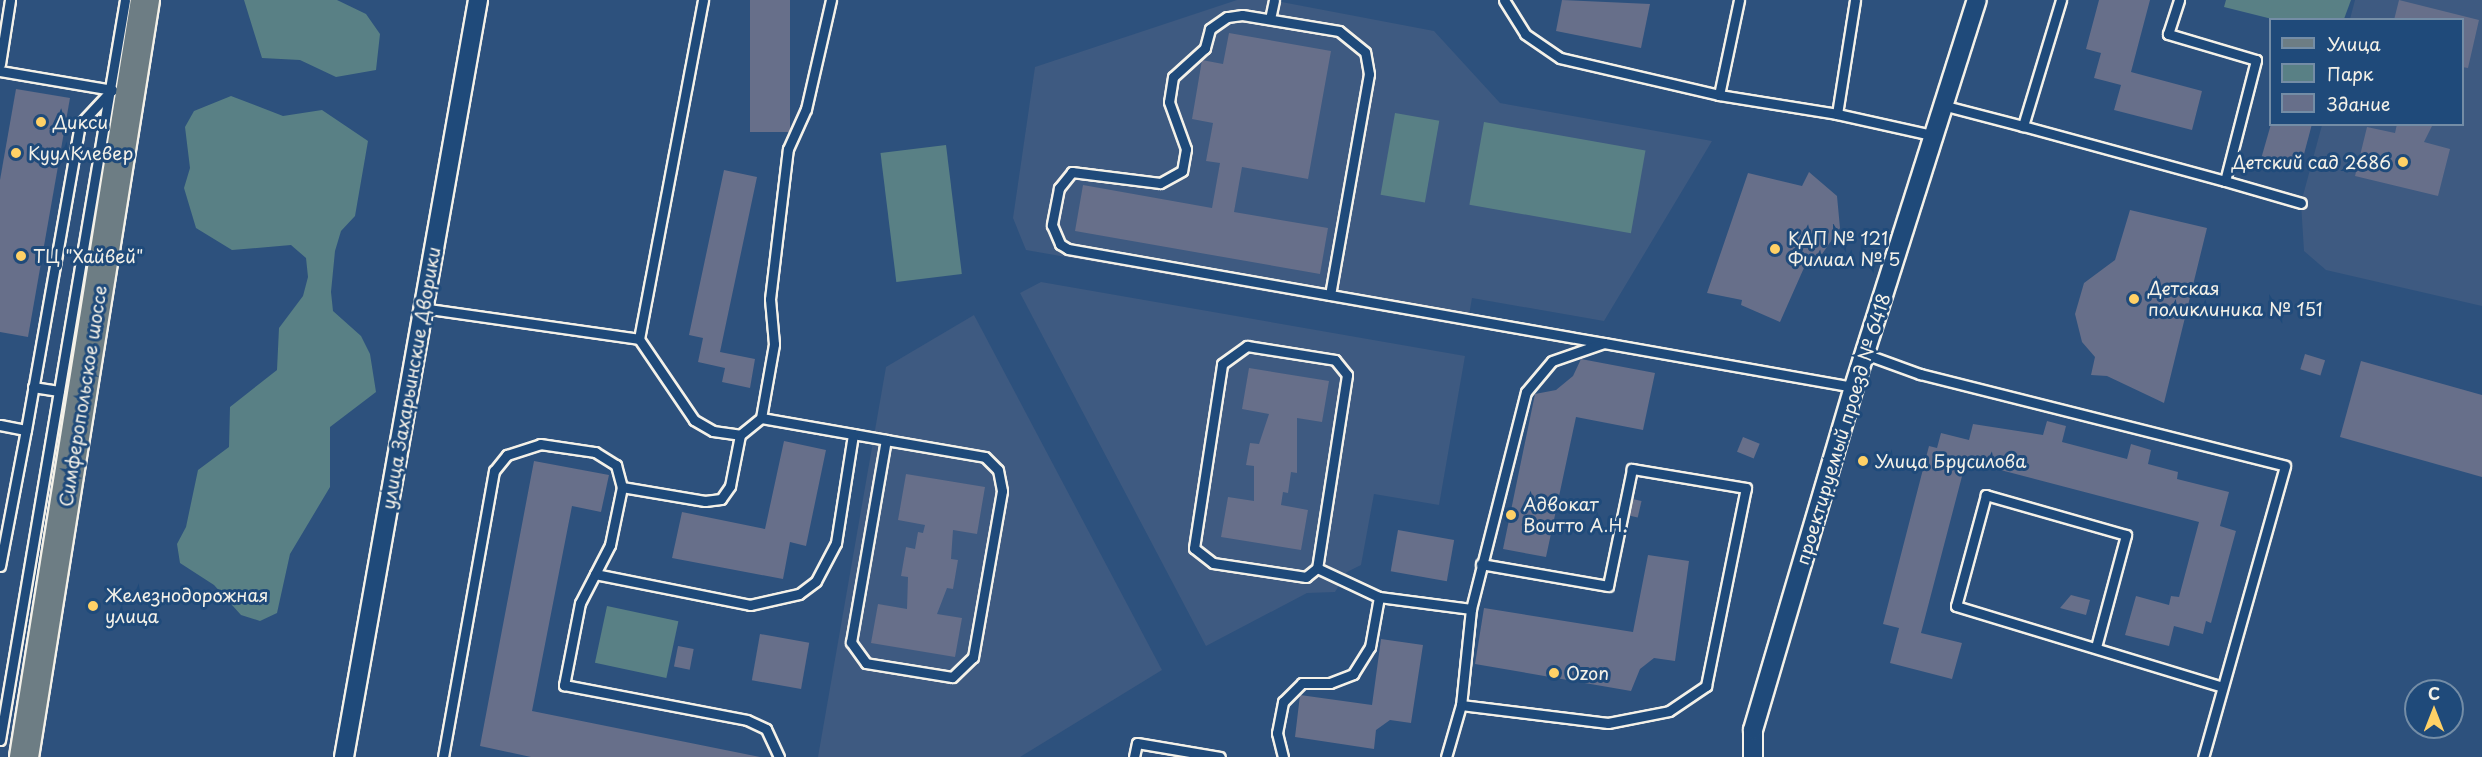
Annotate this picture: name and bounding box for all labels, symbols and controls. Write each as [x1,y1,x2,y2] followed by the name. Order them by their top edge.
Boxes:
[2269,18,2464,126] legend
[2327,30,2381,57] text: Улица
[2327,60,2373,87] text: Парк
[2327,90,2390,117] text: Здание
[53,111,108,133] place label: Дикси
[34,115,48,129] marker: Дикси
[28,142,133,164] place label: КуулКлевер
[9,146,23,160] marker: КуулКлевер
[2230,151,2391,173] place label: Детский сад 2686
[2396,155,2410,169] marker: Детский сад 2686
[1788,228,1900,270] place label: КДП № 121 Филиал № 5
[1766,240,1784,258] marker: КДП № 121 Филиал № 5
[33,245,144,267] place label: ТЦ "Хайвей"
[377,245,445,511] street label: улица Захарьинские Дворики
[14,249,28,263] marker: ТЦ "Хайвей"
[2148,278,2323,320] place label: Детская поликлиника № 151
[55,284,111,508] street label: Симферопольское шоссе
[1791,290,1895,568] street label: проектируемый проезд № 6418
[2125,290,2143,308] marker: Детская поликлиника № 151
[1875,450,2027,472] place label: Улица Брусилова
[1856,454,1870,468] marker: Улица Брусилова
[1523,494,1627,536] place label: Адвокат Воитто А.Н.
[1504,508,1518,522] marker: Адвокат Воитто А.Н.
[105,585,268,628] place label: Железнодорожная улица
[86,599,100,613] marker: Железнодорожная улица
[1566,662,1609,684] place label: Ozon
[1547,666,1561,680] marker: Ozon
[2404,679,2464,739] north arrow
[2428,681,2440,705] text: С

